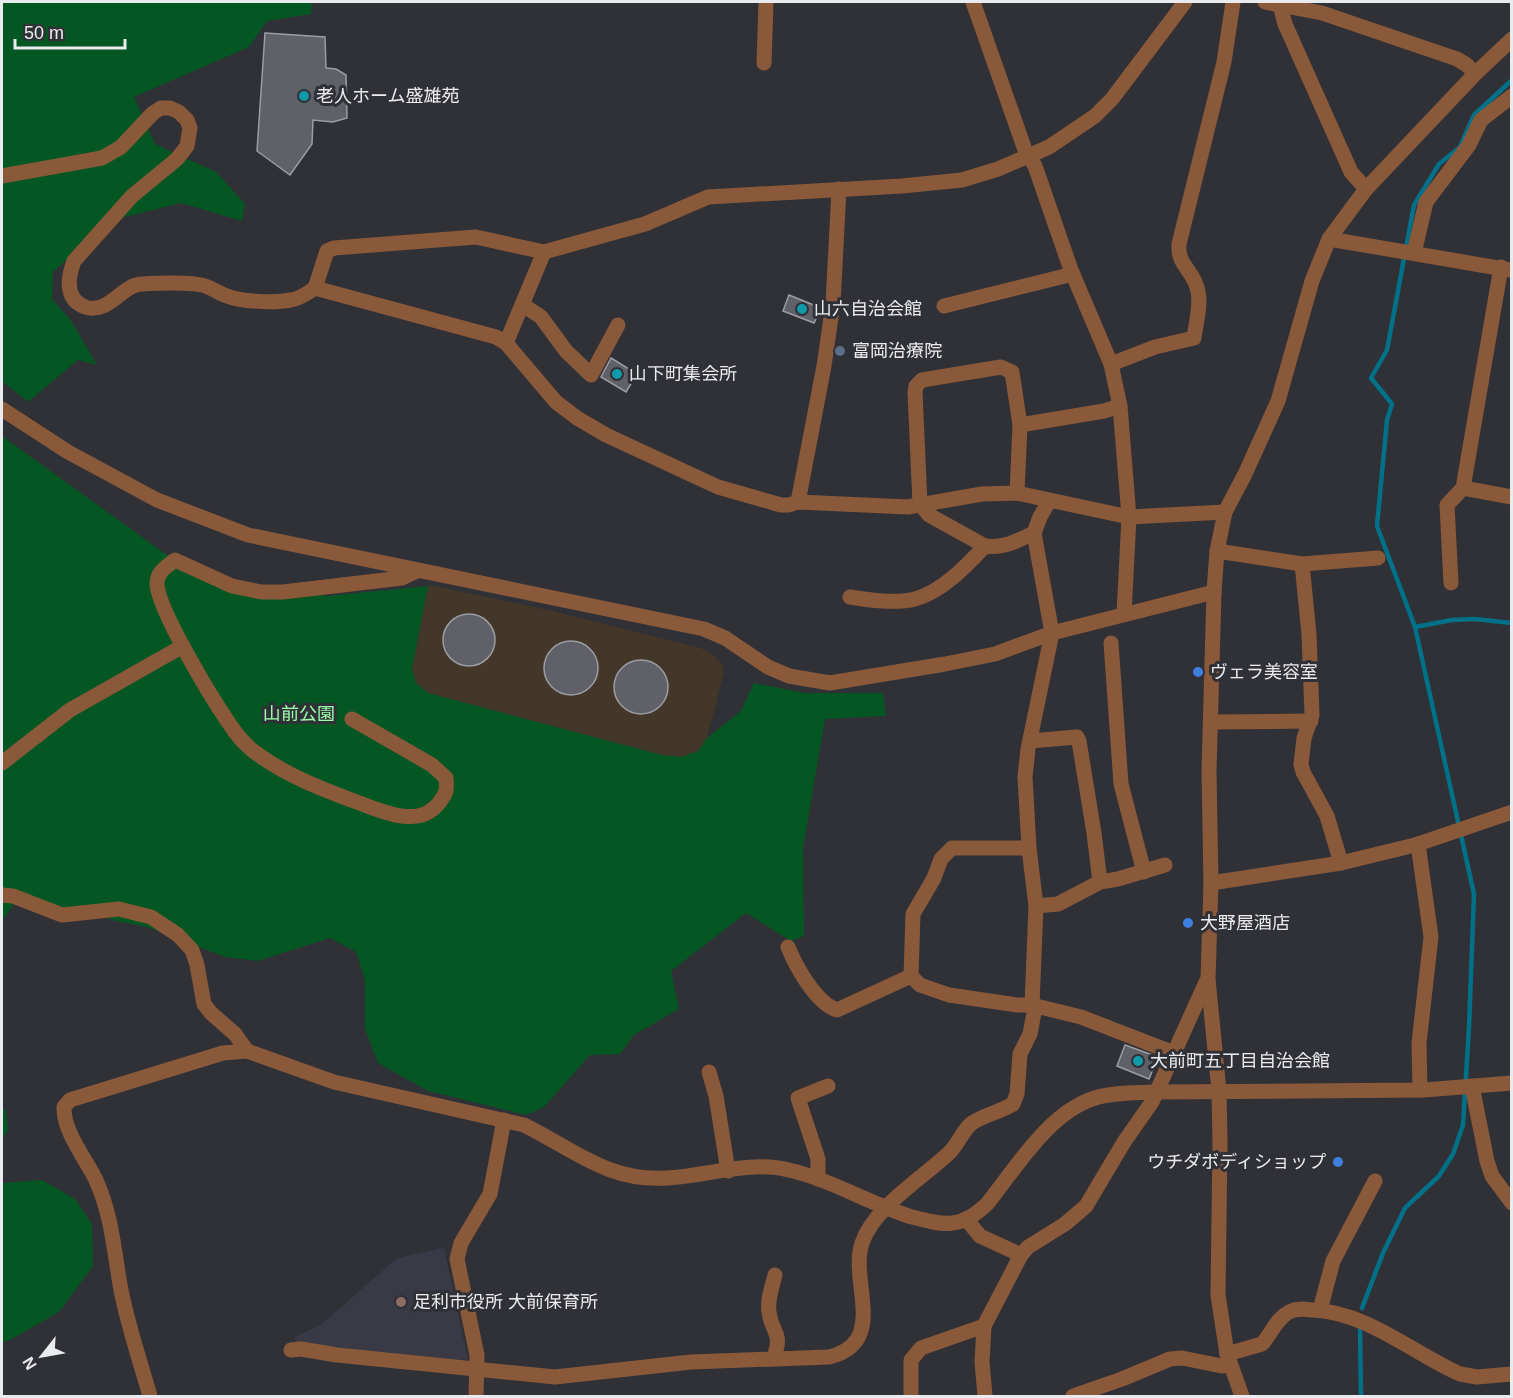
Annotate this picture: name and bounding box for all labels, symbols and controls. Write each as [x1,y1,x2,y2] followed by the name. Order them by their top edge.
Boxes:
[15,12,124,50] scale bar
[24,23,64,43] text: 50 m
[316,86,459,106] place label: 老人ホーム盛雄苑
[297,89,311,103] marker: 老人ホーム盛雄苑
[814,299,922,319] place label: 山六自治会館
[795,302,809,316] marker: 山六自治会館
[852,341,942,361] place label: 富岡治療院
[833,344,847,358] marker: 富岡治療院
[629,364,737,384] place label: 山下町集会所
[610,367,624,381] marker: 山下町集会所
[1210,662,1318,682] place label: ヴェラ美容室
[1191,665,1205,679] marker: ヴェラ美容室
[263,704,335,724] park label: 山前公園
[1200,913,1290,933] place label: 大野屋酒店
[1181,916,1195,930] marker: 大野屋酒店
[1150,1051,1330,1071] place label: 大前町五丁目自治会館
[1131,1054,1145,1068] marker: 大前町五丁目自治会館
[1147,1152,1326,1172] place label: ウチダボディショップ
[1331,1155,1345,1169] marker: ウチダボディショップ
[413,1292,598,1312] place label: 足利市役所 大前保育所
[394,1295,408,1309] marker: 足利市役所 大前保育所
[12,1326,72,1386] north arrow
[19,1354,40,1373] text: N

